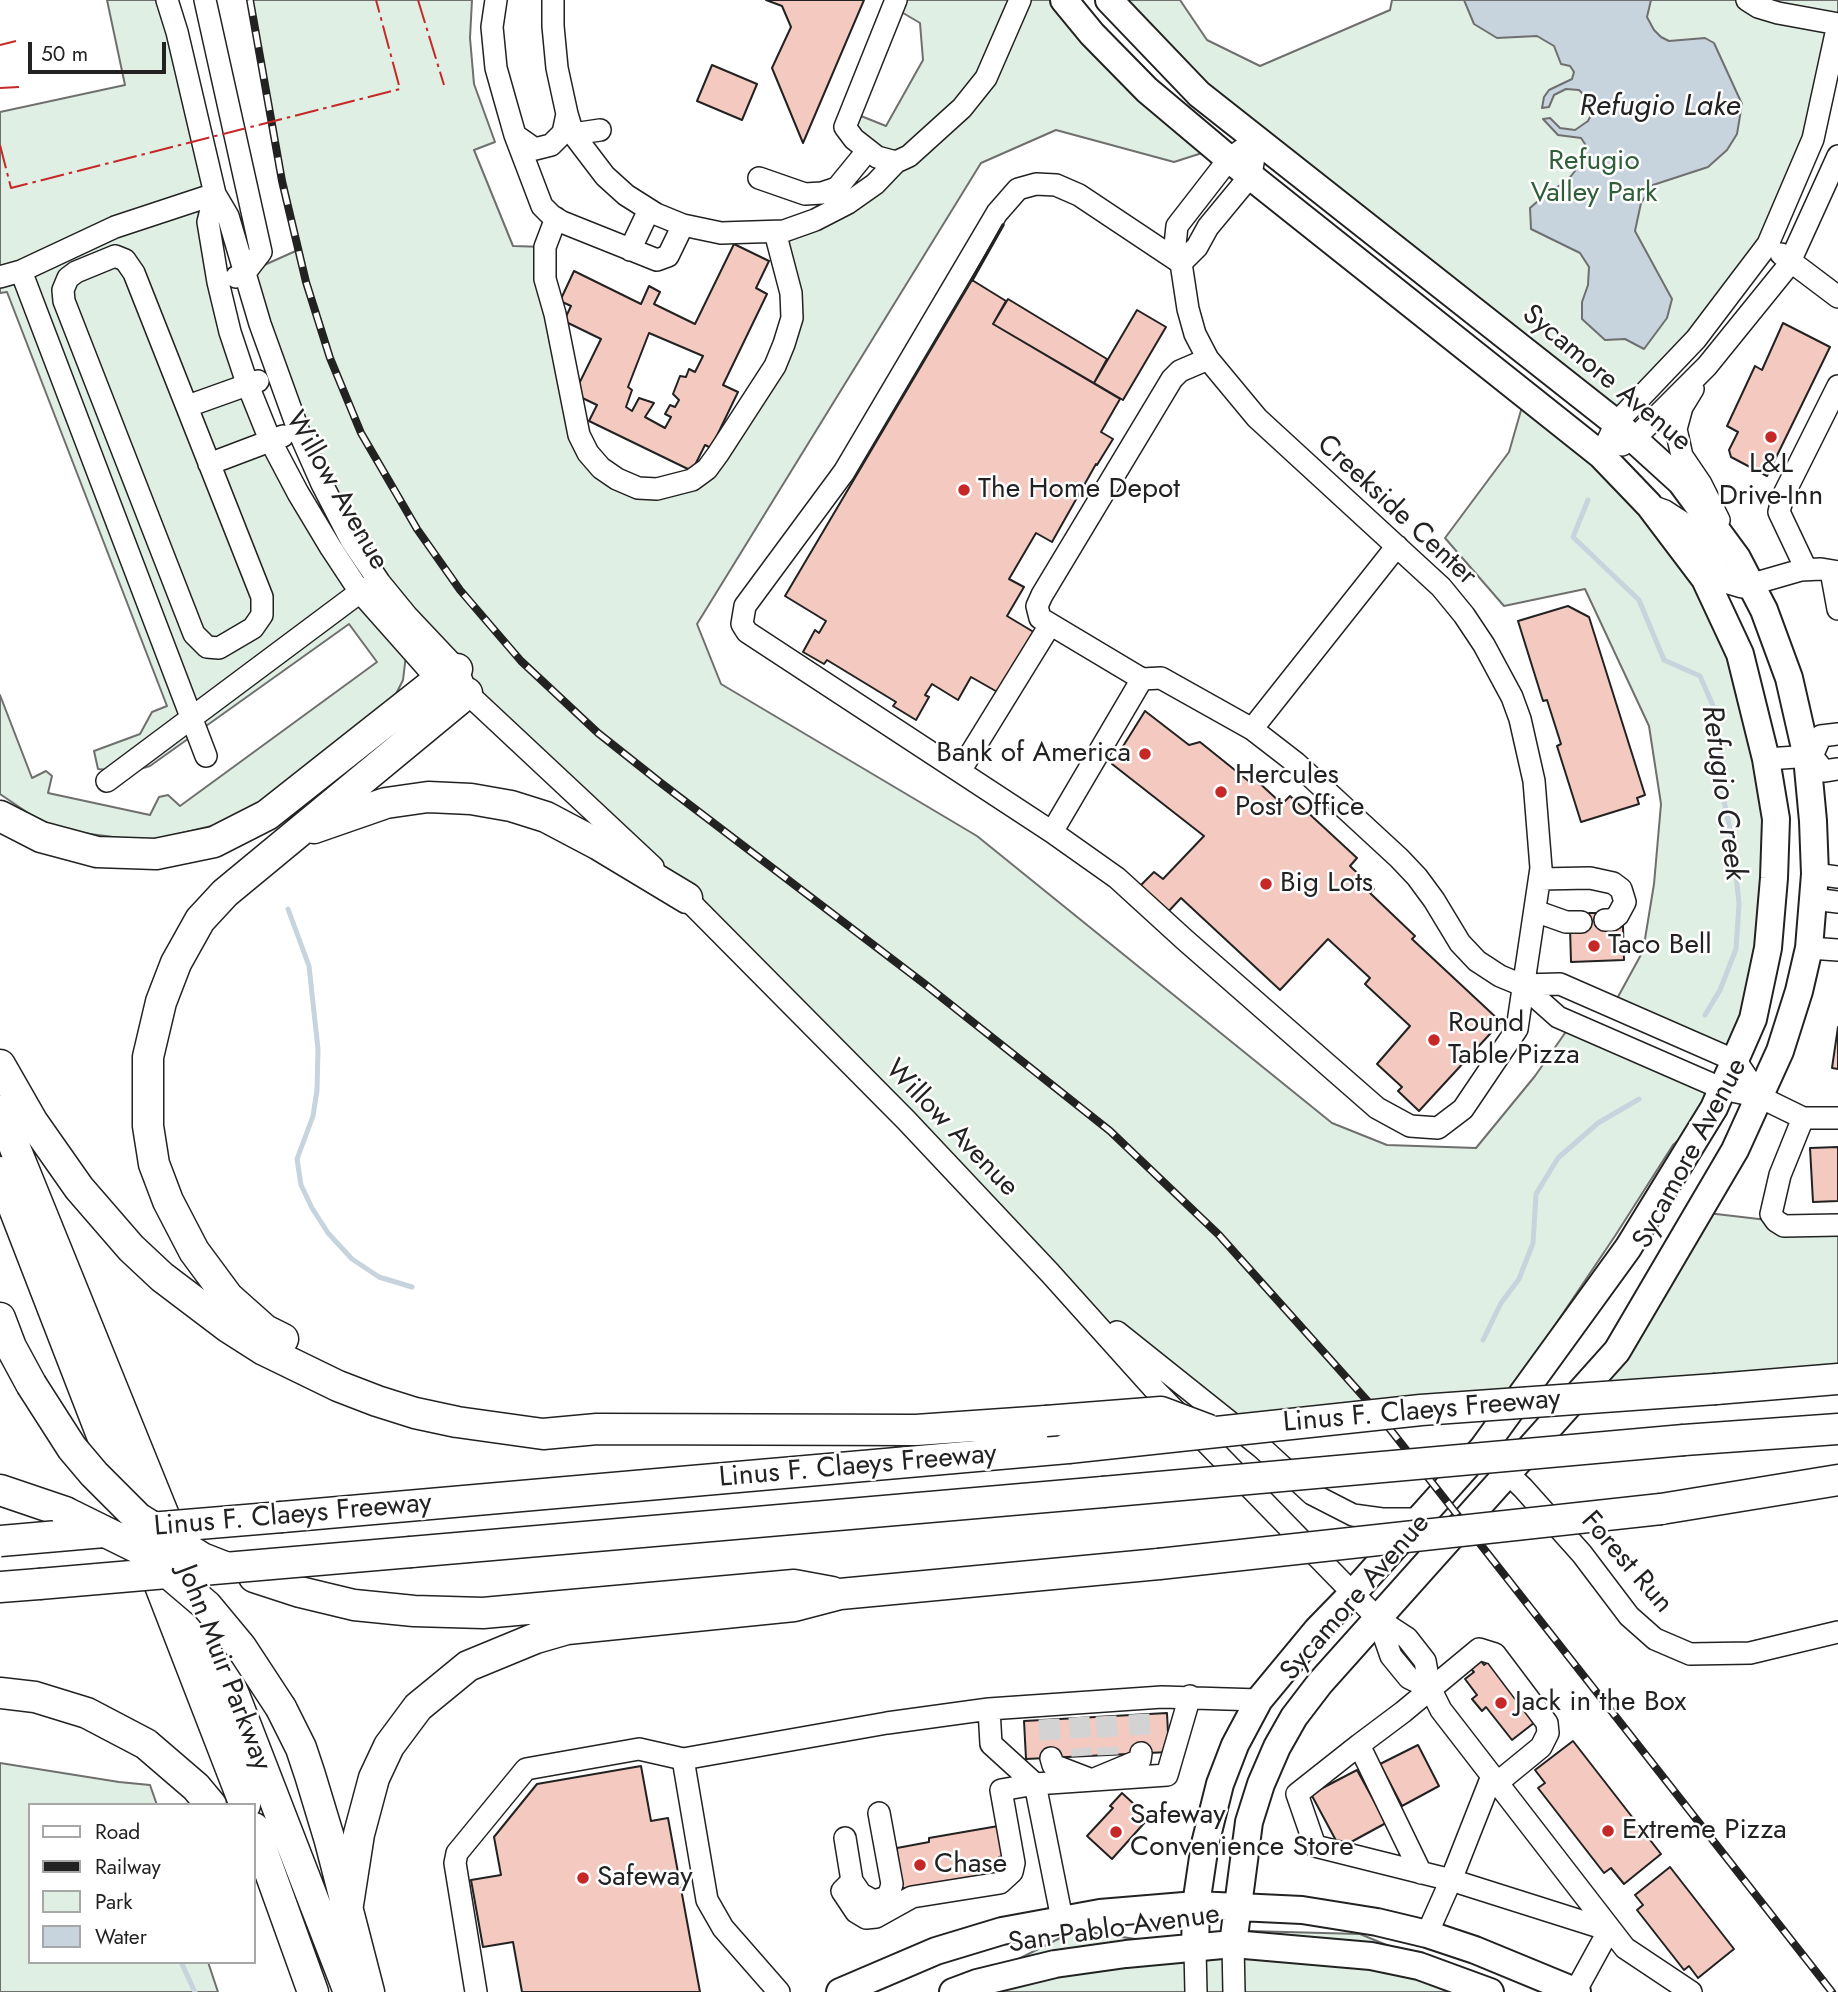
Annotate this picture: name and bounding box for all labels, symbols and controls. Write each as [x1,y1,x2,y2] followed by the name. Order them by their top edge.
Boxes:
[32,28,170,72] scale bar
[41,39,88,69] text: 50 m
[1579,90,1741,126] water label: Refugio Lake
[1531,145,1657,211] park label: Refugio Valley Park
[1515,298,1697,460] street label: Sycamore Avenue
[277,406,395,576] street label: Willow Avenue
[1309,428,1483,594] street label: Creekside Center
[1763,429,1779,445] marker: L&L Drive-Inn
[1719,448,1823,514] place label: L&L Drive-Inn
[978,473,1180,507] place label: The Home Depot
[956,482,972,498] marker: The Home Depot
[1692,703,1752,883] water label: Refugio Creek
[936,737,1131,771] place label: Bank of America
[1137,746,1153,762] marker: Bank of America
[1235,759,1364,825] place label: Hercules Post Office
[1213,784,1229,800] marker: Hercules Post Office
[1280,867,1373,901] place label: Big Lots
[1258,876,1274,892] marker: Big Lots
[1608,929,1712,963] place label: Taco Bell
[1586,938,1602,954] marker: Taco Bell
[1448,1007,1580,1073] place label: Round Table Pizza
[1426,1032,1442,1048] marker: Round Table Pizza
[1627,1053,1755,1255] street label: Sycamore Avenue
[877,1054,1025,1204] street label: Willow Avenue
[1282,1383,1562,1441] street label: Linus F. Claeys Freeway
[718,1438,998,1496] street label: Linus F. Claeys Freeway
[153,1487,433,1545] street label: Linus F. Claeys Freeway
[1573,1505,1679,1621] street label: Forest Run
[1274,1508,1438,1688] street label: Sycamore Avenue
[168,1560,278,1776] street label: John Muir Parkway
[1515,1686,1686,1720] place label: Jack in the Box
[1493,1695,1509,1711] marker: Jack in the Box
[1130,1799,1354,1865] place label: Safeway Convenience Store
[28,1803,256,1964] legend
[1622,1814,1787,1848] place label: Extreme Pizza
[95,1817,140,1847] text: Road
[1600,1823,1616,1839] marker: Extreme Pizza
[1108,1824,1124,1840] marker: Safeway Convenience Store
[934,1848,1007,1882] place label: Chase
[95,1852,161,1882] text: Railway
[912,1857,928,1873] marker: Chase
[597,1861,693,1895] place label: Safeway
[575,1870,591,1886] marker: Safeway
[95,1887,132,1917] text: Park
[1006,1899,1222,1961] street label: San Pablo Avenue
[95,1922,147,1952] text: Water

